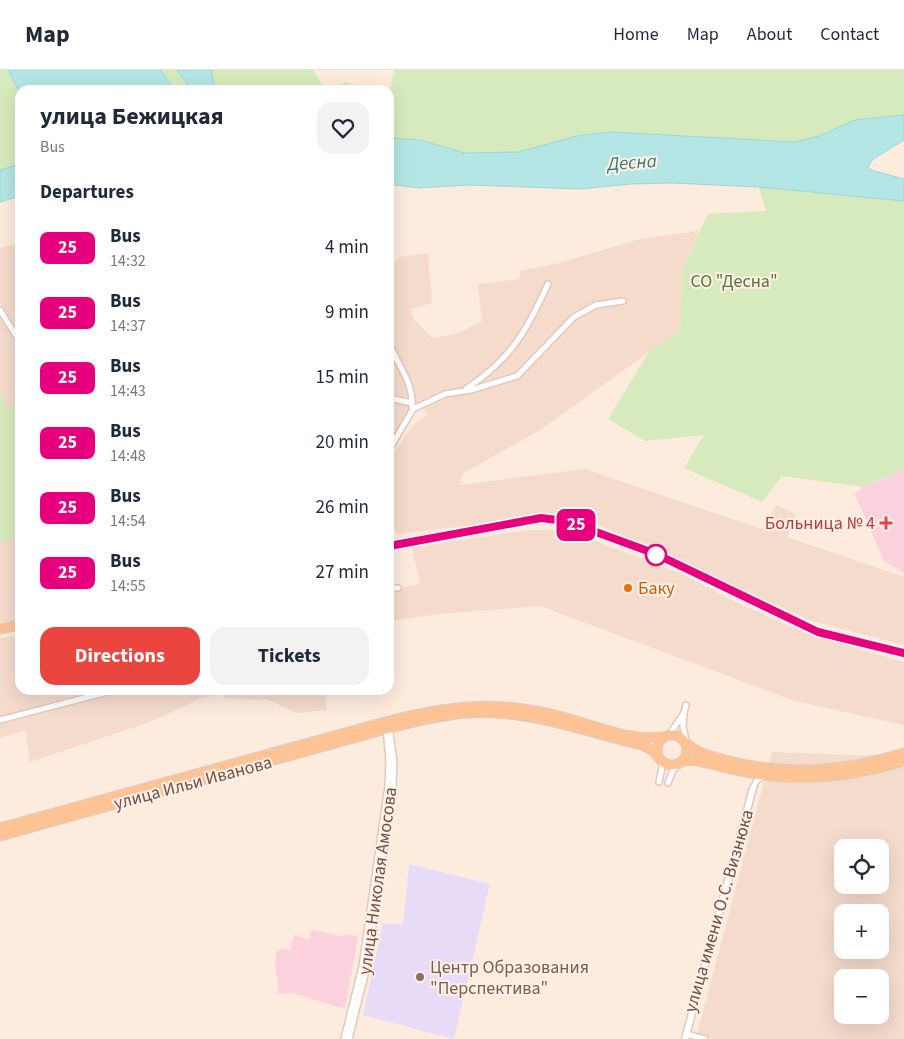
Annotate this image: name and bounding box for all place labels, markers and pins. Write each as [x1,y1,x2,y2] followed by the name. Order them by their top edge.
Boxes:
[765,511,875,536] place label: Больница № 4
[879,516,893,530] marker: Больница № 4
[645,544,667,566] unlabelled marker
[638,576,675,601] place label: Баку
[622,582,634,594] marker: Баку
[430,955,589,1001] place label: Центр Образования "Перспектива"
[414,971,426,983] marker: Центр Образования "Перспектива"

